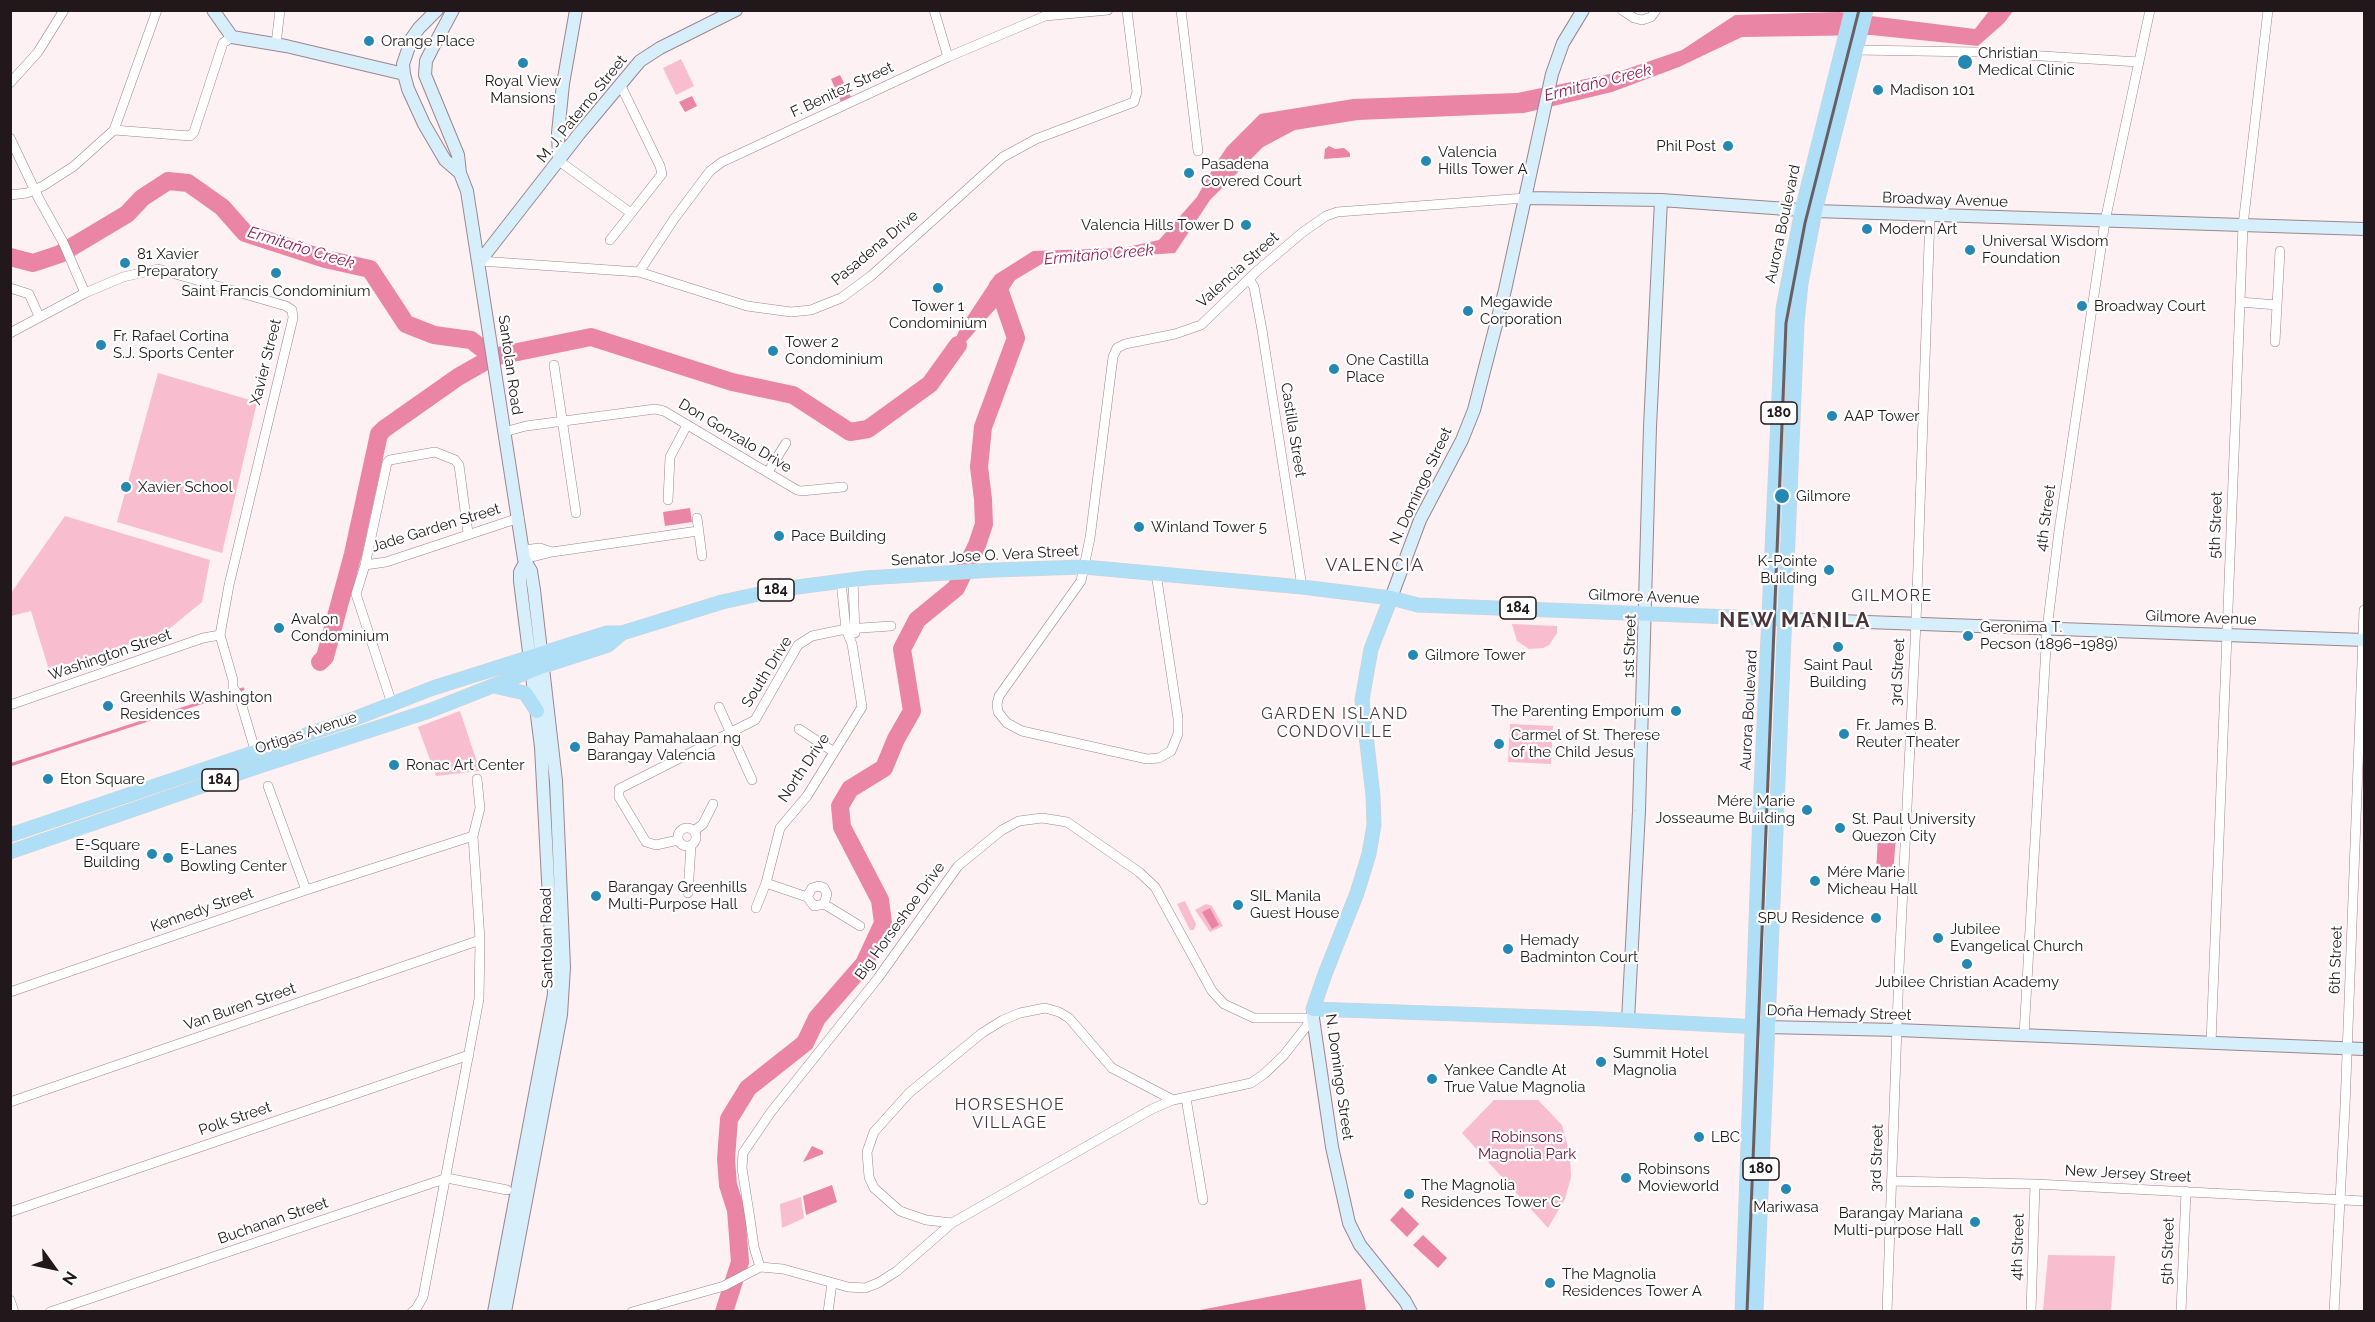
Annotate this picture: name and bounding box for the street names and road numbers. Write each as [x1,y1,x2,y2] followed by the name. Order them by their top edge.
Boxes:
[533,52,631,166] street label: M. J. Paterno Street
[788,58,896,122] street label: F. Benitez Street
[1762,163,1804,285] street label: Aurora Boulevard
[1882,189,2008,211] street label: Broadway Avenue
[828,207,922,289] street label: Pasadena Drive
[1193,228,1283,312] street label: Valencia Street
[494,314,526,416] street label: Santolan Road
[247,317,285,407] street label: Xavier Street
[1277,381,1309,479] street label: Castilla Street
[675,395,795,477] street label: Don Gonzalo Drive
[1761,402,1797,424] road number: 180
[1386,425,1456,547] street label: N. Domingo Street
[2032,483,2060,553] street label: 4th Street
[2206,491,2226,559] street label: 5th Street
[370,500,502,556] street label: Jade Garden Street
[891,542,1079,570] street label: Senator Jose O. Vera Street
[758,579,794,601] road number: 184
[1588,586,1700,608] street label: Gilmore Avenue
[1500,597,1536,619] road number: 184
[2145,607,2257,629] street label: Gilmore Avenue
[1620,614,1640,678] street label: 1st Street
[46,626,174,684] street label: Washington Street
[738,633,796,711] street label: South Drive
[1887,638,1909,706] street label: 3rd Street
[1737,649,1761,771] street label: Aurora Boulevard
[253,708,359,758] street label: Ortigas Avenue
[774,730,834,806] street label: North Drive
[202,769,238,791] road number: 184
[851,859,949,983] street label: Big Horseshoe Drive
[148,884,256,936] street label: Kennedy Street
[537,888,557,988] street label: Santolan Road
[2326,926,2346,994] street label: 6th Street
[182,979,298,1035] street label: Van Buren Street
[1766,1001,1912,1025] street label: Doña Hemady Street
[1321,1013,1357,1141] street label: N. Domingo Street
[196,1098,274,1140] street label: Polk Street
[1867,1124,1887,1192] street label: 3rd Street
[1743,1158,1779,1180] road number: 180
[2064,1162,2192,1186] street label: New Jersey Street
[216,1194,330,1248] street label: Buchanan Street
[2008,1213,2028,1281] street label: 4th Street
[2158,1217,2178,1285] street label: 5th Street

